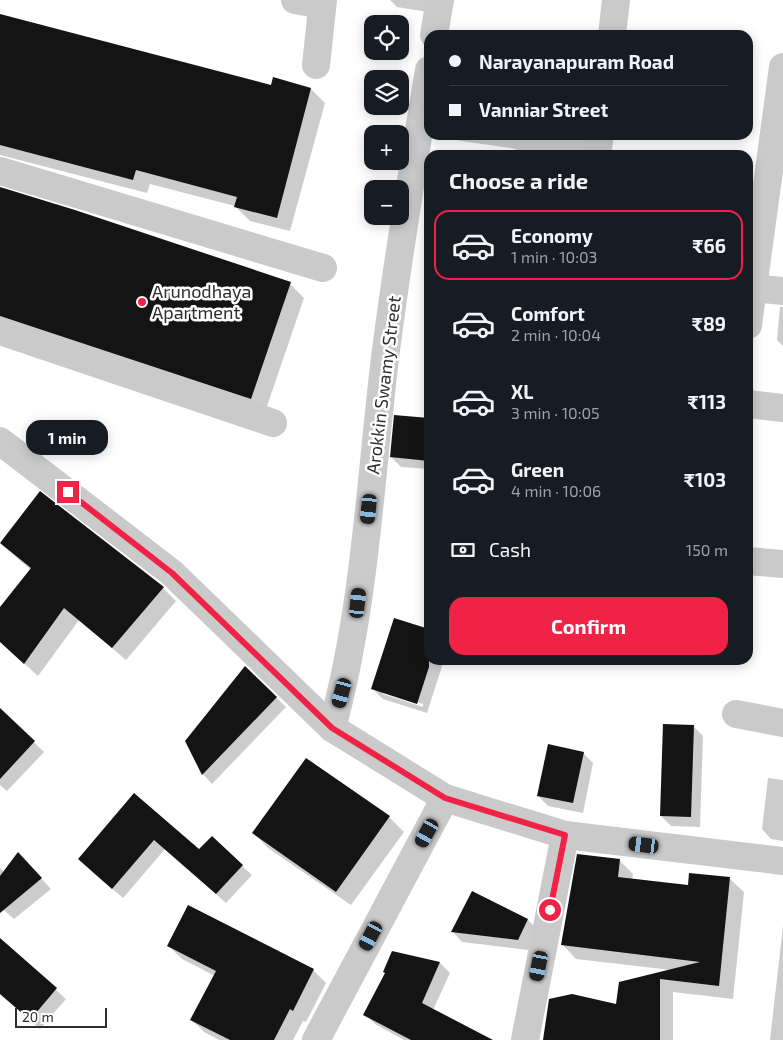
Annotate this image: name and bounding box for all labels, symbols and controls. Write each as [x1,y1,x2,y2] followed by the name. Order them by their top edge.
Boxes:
[364,15,409,225] map controls
[364,15,409,60] button: locate
[479,50,674,73] text: Narayanapuram Road
[364,70,409,115] button: layers
[479,98,608,121] text: Vanniar Street
[364,125,409,170] button: +
[449,167,588,193] text: Choose a ride
[364,180,409,225] button: −
[451,223,496,268] icon: car
[511,224,593,247] text: Economy
[692,234,726,257] text: ₹66
[511,247,597,266] text: 1 min · 10:03
[152,280,251,323] place label: Arunodhaya Apartment
[361,294,405,475] street label: Arokkin Swamy Street
[136,296,148,308] marker: Arunodhaya Apartment
[451,301,496,346] icon: car
[511,302,585,325] text: Comfort
[692,312,726,335] text: ₹89
[511,325,601,344] text: 2 min · 10:04
[451,379,496,424] icon: car
[511,380,533,403] text: XL
[688,390,726,413] text: ₹113
[511,403,600,422] text: 3 min · 10:05
[27,420,109,454] callout: 1 min
[48,428,86,447] text: 1 min
[451,457,496,502] icon: car
[511,458,564,481] text: Green
[684,468,726,491] text: ₹103
[57,481,79,503] route end
[511,481,601,500] text: 4 min · 10:06
[359,493,378,525] car
[449,536,477,564] icon: cash
[489,538,531,561] text: Cash
[686,540,728,559] text: 150 m
[348,587,367,619] car
[449,597,728,655] button: Confirm
[330,677,353,709] car
[413,816,440,850] car
[628,836,659,854] car
[539,899,561,921] route start
[357,919,384,953] car
[528,950,549,982] car
[15,1005,108,1028] scale bar
[22,1008,54,1025] text: 20 m

